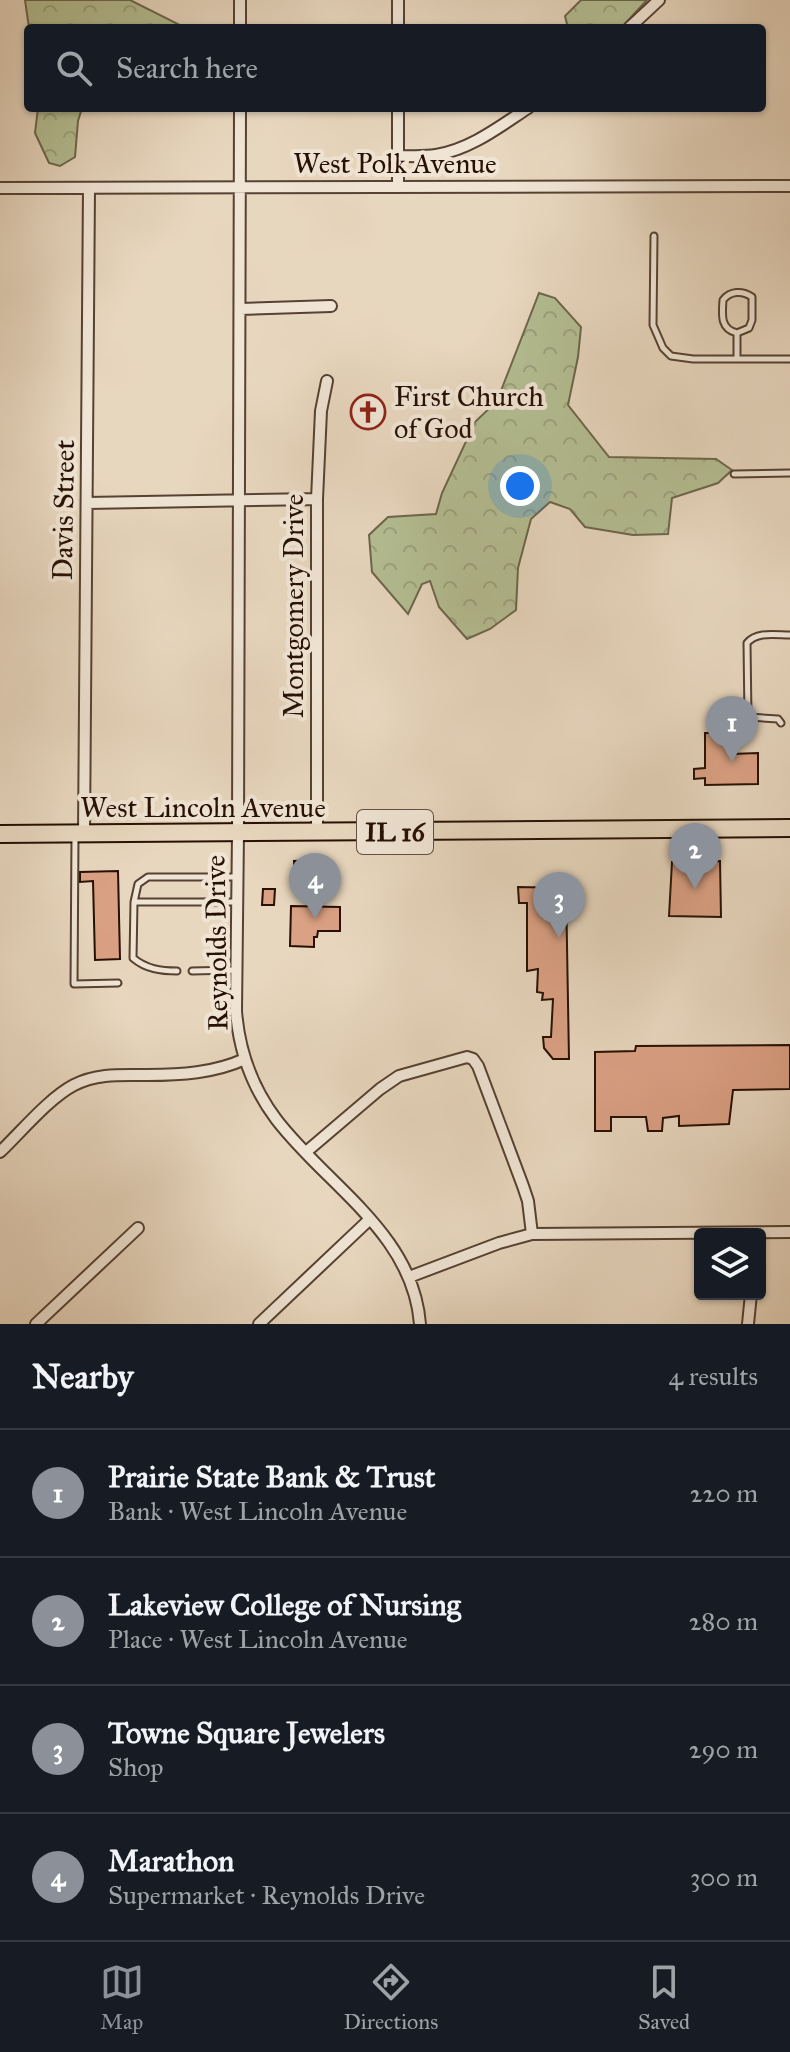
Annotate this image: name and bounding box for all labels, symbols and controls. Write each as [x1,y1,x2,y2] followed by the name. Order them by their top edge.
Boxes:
[24,24,766,112] search box
[52,46,96,90] icon: search
[116,50,258,86] text: Search here
[293,146,497,181] street label: West Polk Avenue
[394,379,544,446] place label: First Church of God
[349,393,387,431] church icon: First Church of God
[45,439,82,581] street label: Davis Street
[500,466,540,506] your location
[276,494,311,718] street label: Montgomery Drive
[706,696,758,762] pin: 1
[80,790,326,825] street label: West Lincoln Avenue
[357,810,433,854] road number: IL 16
[669,823,721,889] pin: 2
[289,853,341,919] pin: 4
[197,855,236,1031] street label: Reynolds Drive
[533,872,585,938] pin: 3
[694,1228,766,1300] map controls
[694,1228,766,1300] button: layers
[32,1356,134,1397] text: Nearby
[669,1360,758,1392] text: 4 results
[108,1459,435,1495] text: Prairie State Bank & Trust
[53,1477,63,1509] text: 1
[690,1477,758,1509] text: 220 m
[108,1495,407,1527] text: Bank · West Lincoln Avenue
[108,1587,461,1623] text: Lakeview College of Nursing
[52,1605,64,1637] text: 2
[689,1605,758,1637] text: 280 m
[108,1623,408,1655] text: Place · West Lincoln Avenue
[108,1715,385,1751] text: Towne Square Jewelers
[53,1733,63,1765] text: 3
[689,1733,758,1765] text: 290 m
[108,1751,164,1783] text: Shop
[108,1843,234,1879] text: Marathon
[51,1861,65,1893] text: 4
[690,1861,758,1893] text: 300 m
[108,1879,425,1911] text: Supermarket · Reynolds Drive
[100,1960,144,2035] tab: Map
[343,1960,438,2035] tab: Directions
[638,1960,690,2035] tab: Saved

